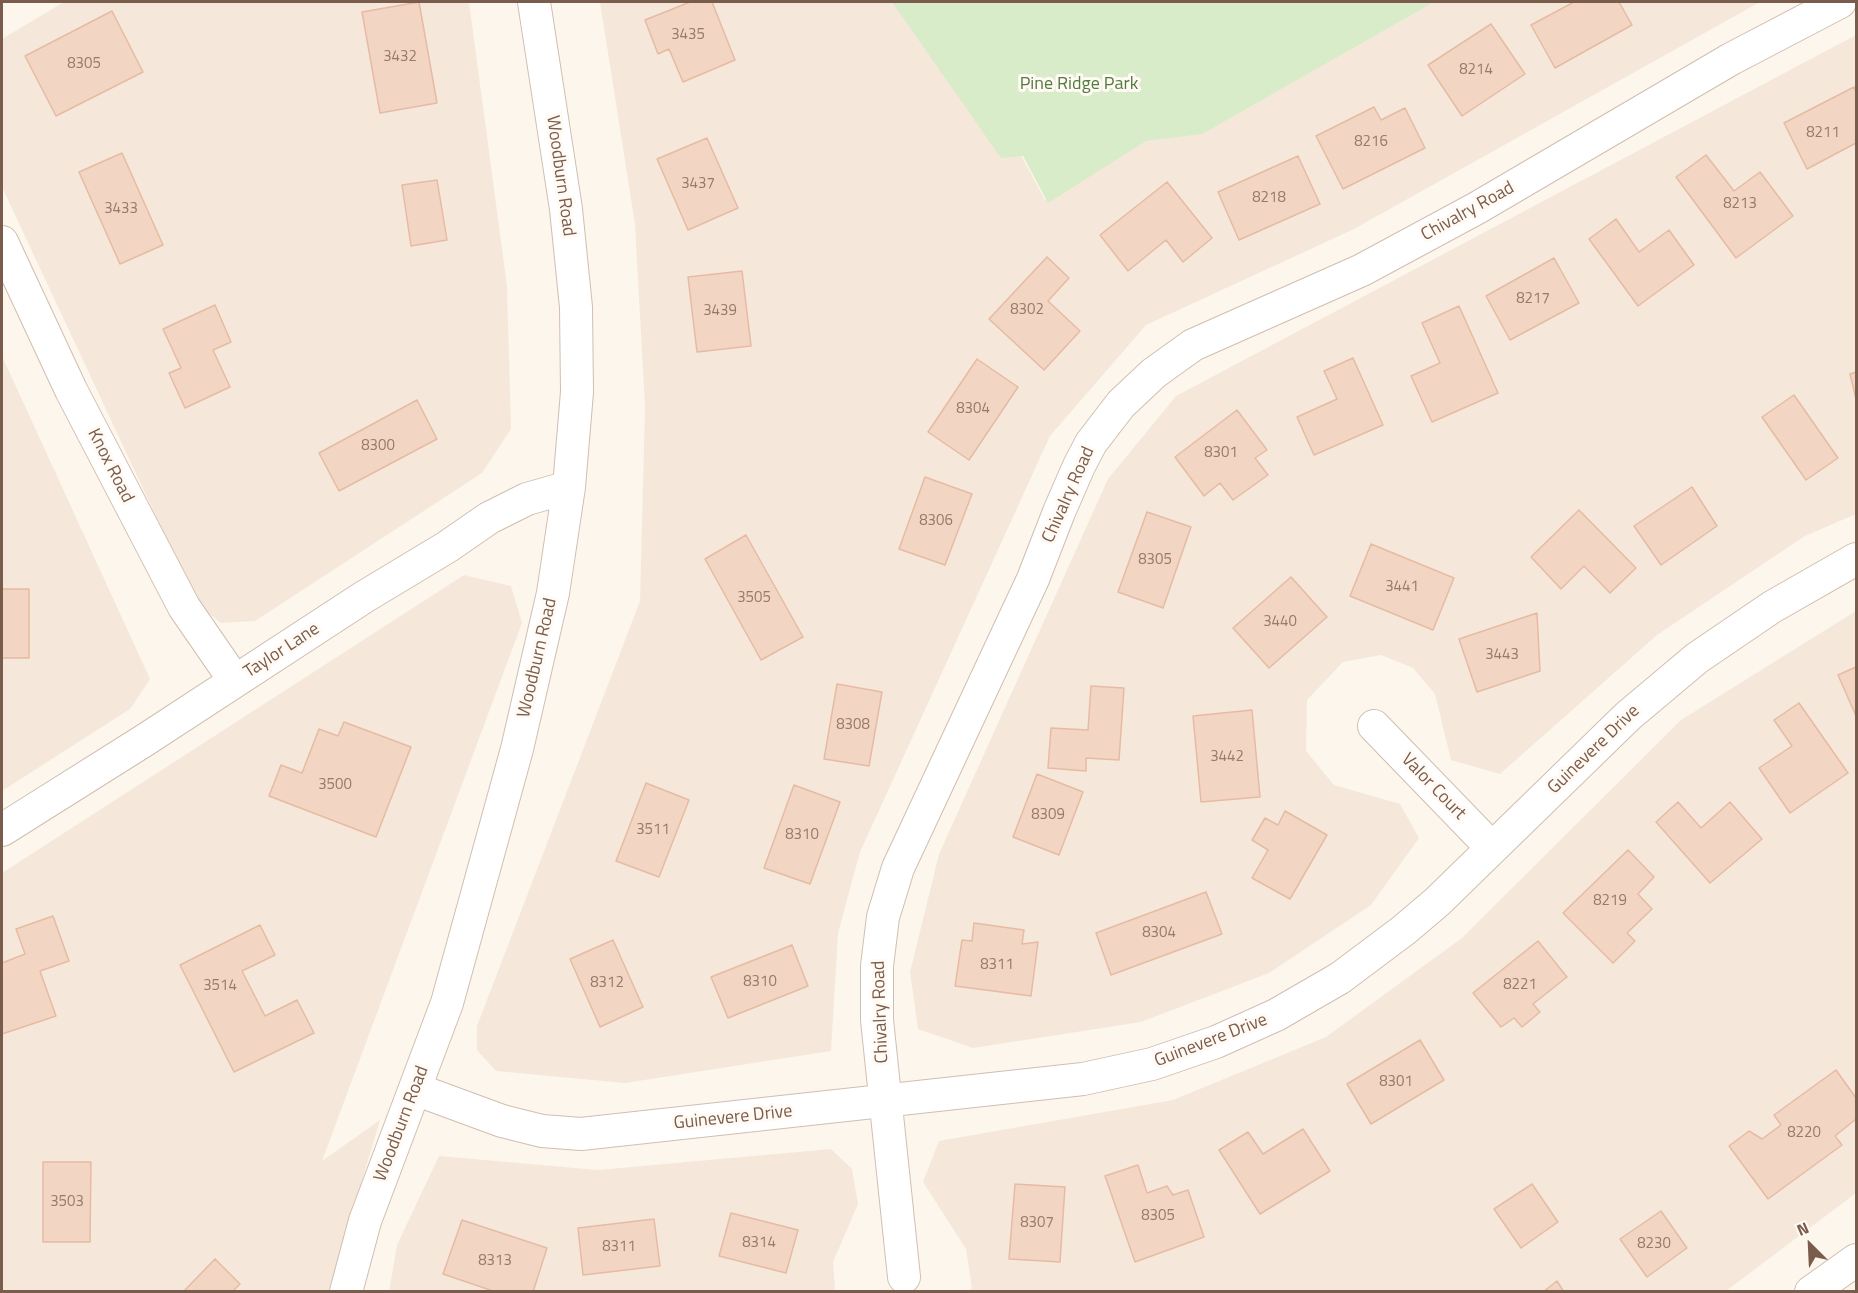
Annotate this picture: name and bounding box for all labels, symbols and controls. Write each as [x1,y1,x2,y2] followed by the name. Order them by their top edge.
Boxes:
[671,26,705,44] house number: 3435
[383,48,417,66] house number: 3432
[67,55,101,73] house number: 8305
[1459,61,1493,79] house number: 8214
[1020,74,1138,96] park label: Pine Ridge Park
[541,114,579,238] street label: Woodburn Road
[1806,124,1840,142] house number: 8211
[1354,133,1388,151] house number: 8216
[681,175,715,193] house number: 3437
[1418,178,1518,246] street label: Chivalry Road
[1252,189,1286,207] house number: 8218
[1723,195,1757,213] house number: 8213
[104,200,138,218] house number: 3433
[1516,290,1550,308] house number: 8217
[1010,301,1044,319] house number: 8302
[703,302,737,320] house number: 3439
[956,400,990,418] house number: 8304
[82,425,138,507] street label: Knox Road
[361,437,395,455] house number: 8300
[1038,444,1100,546] street label: Chivalry Road
[1204,444,1238,462] house number: 8301
[919,512,953,530] house number: 8306
[1138,551,1172,569] house number: 8305
[1385,578,1419,596] house number: 3441
[737,589,771,607] house number: 3505
[514,596,562,720] street label: Woodburn Road
[1263,613,1297,631] house number: 3440
[240,619,324,683] street label: Taylor Lane
[1485,646,1519,664] house number: 3443
[1544,701,1644,799] street label: Guinevere Drive
[836,716,870,734] house number: 8308
[1210,748,1244,766] house number: 3442
[1396,749,1470,825] street label: Valor Court
[318,776,352,794] house number: 3500
[1031,806,1065,824] house number: 8309
[636,821,670,839] house number: 3511
[785,826,819,844] house number: 8310
[1593,892,1627,910] house number: 8219
[1142,924,1176,942] house number: 8304
[980,956,1014,974] house number: 8311
[868,960,894,1064] street label: Chivalry Road
[743,973,777,991] house number: 8310
[590,974,624,992] house number: 8312
[1503,976,1537,994] house number: 8221
[203,977,237,995] house number: 3514
[1151,1010,1271,1072] street label: Guinevere Drive
[370,1063,434,1185] street label: Woodburn Road
[1379,1073,1413,1091] house number: 8301
[673,1101,793,1135] street label: Guinevere Drive
[1787,1124,1821,1142] house number: 8220
[50,1193,84,1211] house number: 3503
[1141,1207,1175,1225] house number: 8305
[1020,1214,1054,1232] house number: 8307
[1780,1215,1840,1275] north arrow
[1793,1215,1813,1242] text: N
[742,1234,776,1252] house number: 8314
[1637,1235,1671,1253] house number: 8230
[602,1238,636,1256] house number: 8311
[478,1252,512,1270] house number: 8313

